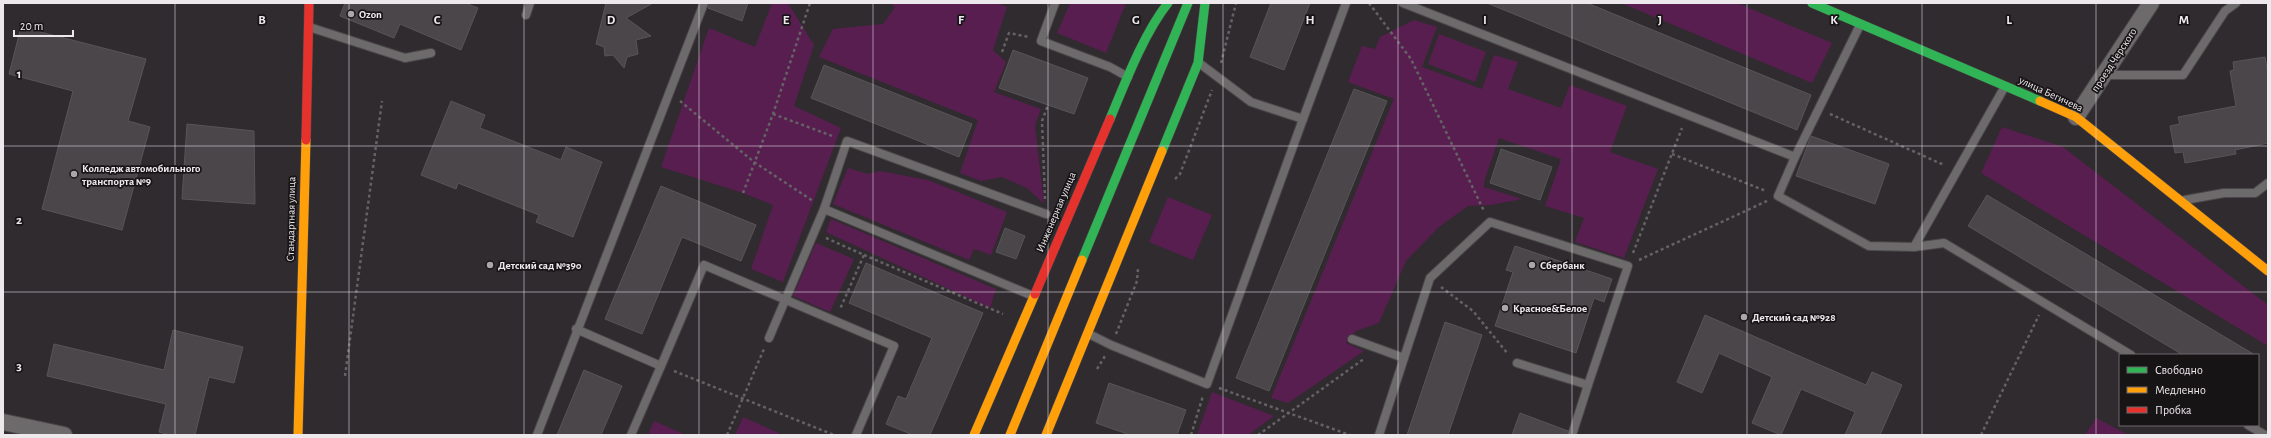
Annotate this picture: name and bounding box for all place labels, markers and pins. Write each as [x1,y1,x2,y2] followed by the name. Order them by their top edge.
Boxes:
[346,9,356,19] marker: Ozon
[359,9,382,20] place label: Ozon
[81,163,201,187] place label: Колледж автомобильного транспорта №9
[69,169,79,179] marker: Колледж автомобильного транспорта №9
[485,260,495,270] marker: Детский сад №390
[498,260,582,271] place label: Детский сад №390
[1527,260,1537,270] marker: Сбербанк
[1540,260,1585,271] place label: Сбербанк
[1500,303,1510,313] marker: Красное&Белое
[1513,303,1587,314] place label: Красное&Белое
[1739,312,1749,322] marker: Детский сад №928
[1752,312,1836,323] place label: Детский сад №928

